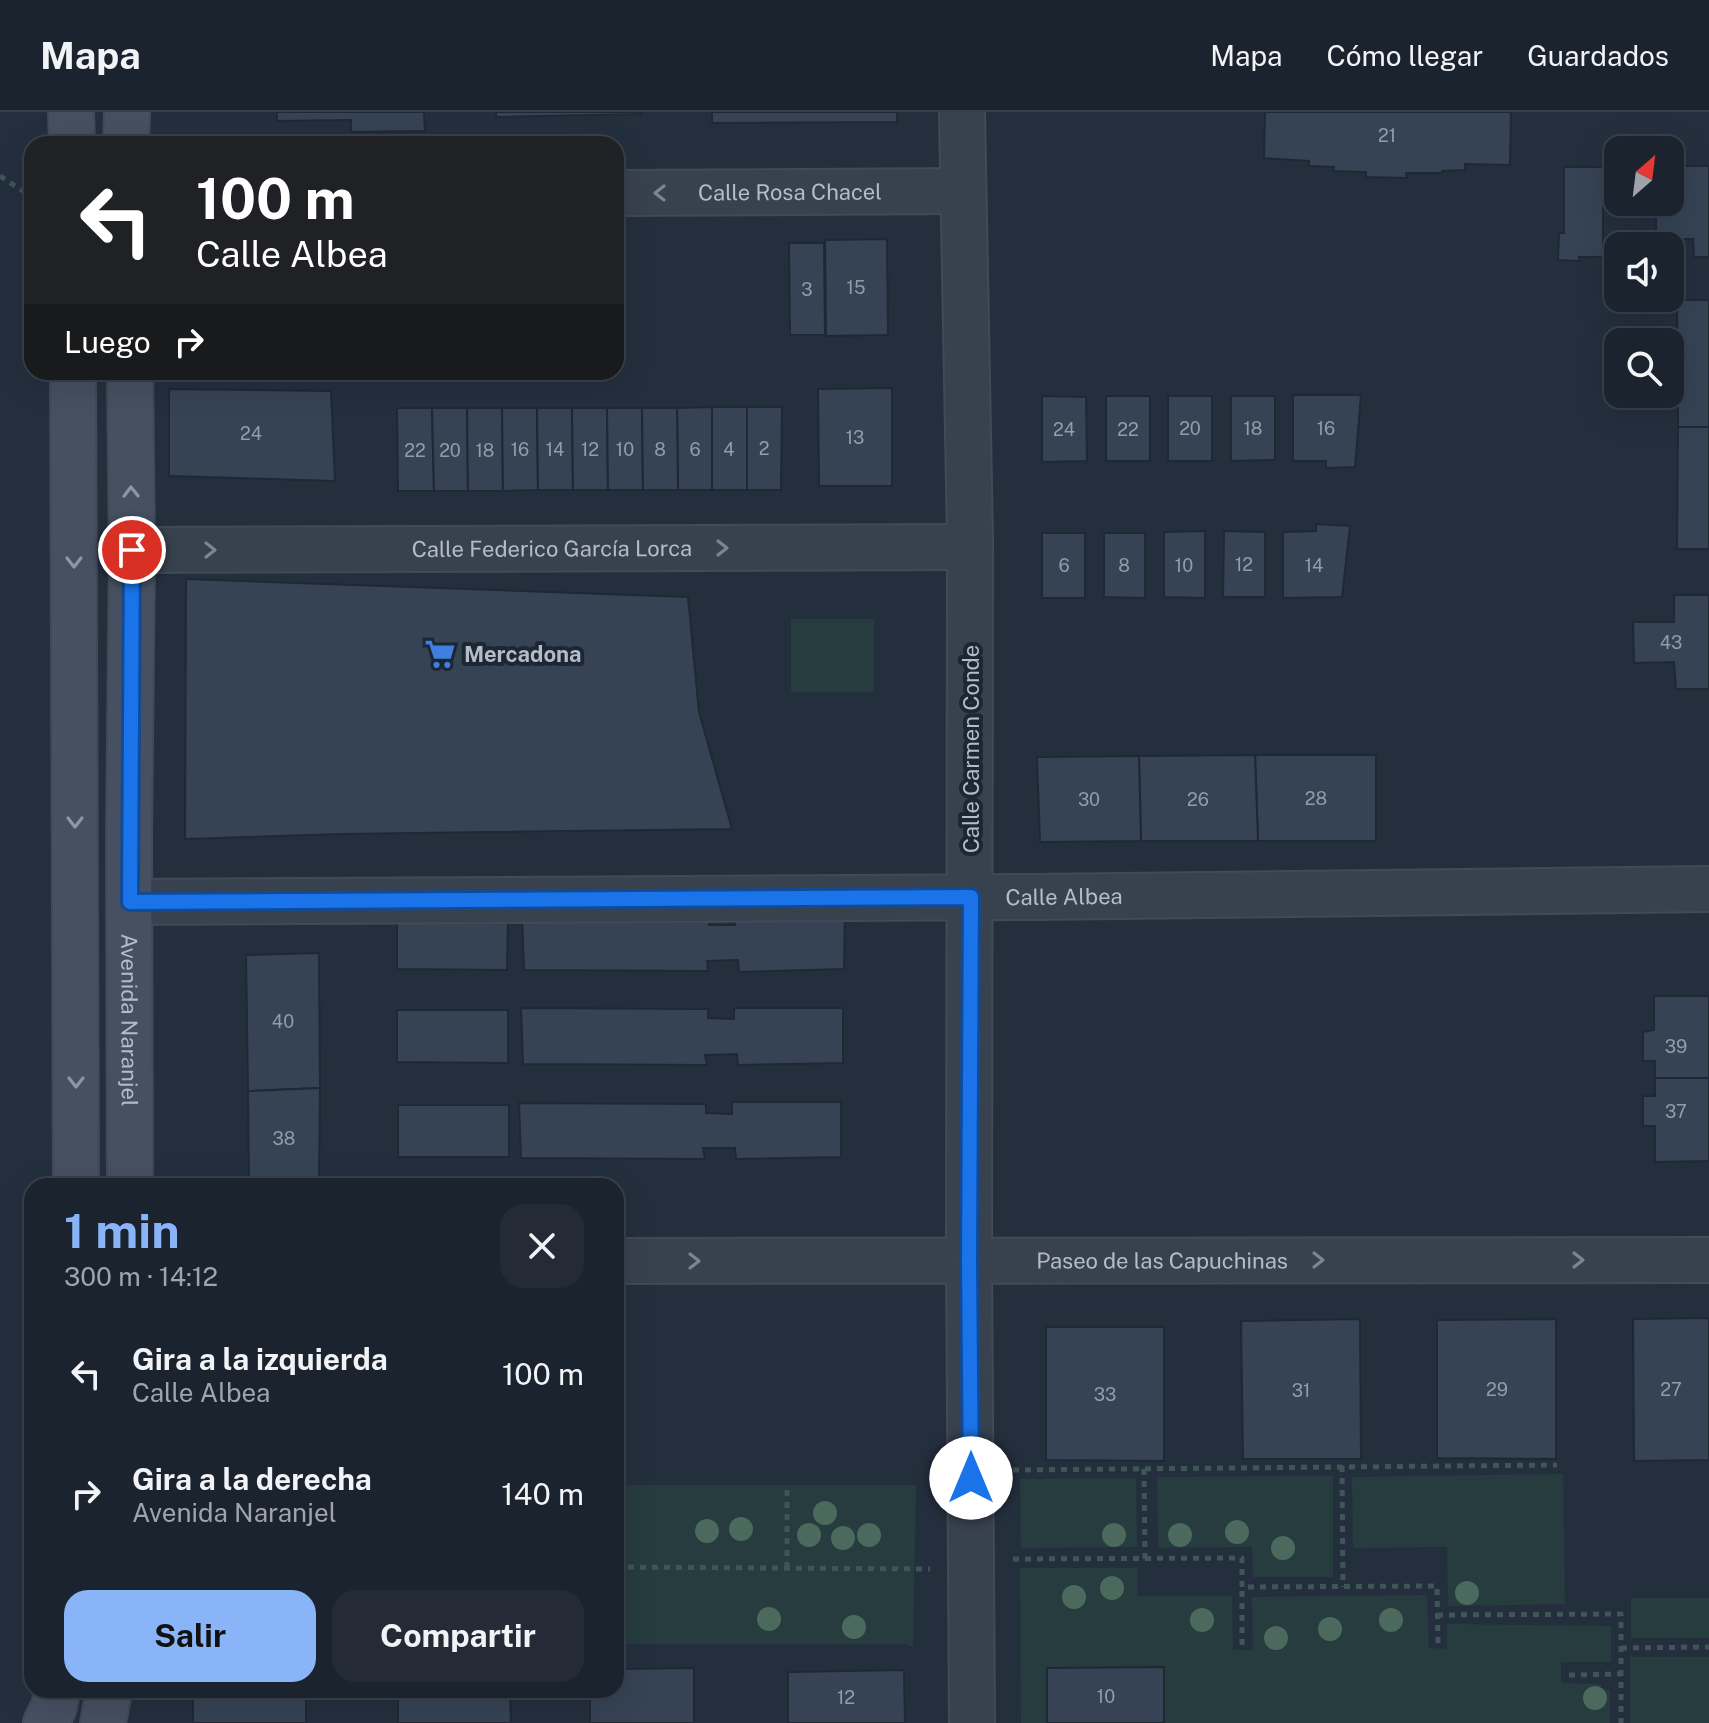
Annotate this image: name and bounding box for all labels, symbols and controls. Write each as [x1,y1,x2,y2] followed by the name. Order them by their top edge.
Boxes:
[40,33,141,78] text: Mapa
[1210,39,1282,72] text: Mapa
[1326,39,1483,72] text: Cómo llegar
[1527,39,1669,72] text: Guardados
[1378,125,1396,146] house number: 21
[1604,136,1684,216] north arrow
[1604,136,1684,408] map controls
[196,166,355,232] text: 100 m
[64,168,168,272] icon: left
[698,178,882,206] street label: Calle Rosa Chacel
[653,184,666,202] one-way arrow
[1604,232,1684,312] button: sound
[196,233,388,275] text: Calle Albea
[847,277,865,298] house number: 15
[801,279,813,300] house number: 3
[167,320,211,364] icon: right
[64,324,151,360] text: Luego
[1604,328,1684,408] button: search
[1179,418,1201,439] house number: 20
[1244,418,1262,439] house number: 18
[1317,418,1335,439] house number: 16
[1053,419,1075,440] house number: 24
[1117,419,1139,440] house number: 22
[240,423,262,444] house number: 24
[846,427,864,448] house number: 13
[759,438,769,459] house number: 2
[511,439,529,460] house number: 16
[546,439,564,460] house number: 14
[581,439,599,460] house number: 12
[616,439,634,460] house number: 10
[654,439,666,460] house number: 8
[689,439,701,460] house number: 6
[723,439,735,460] house number: 4
[404,440,426,461] house number: 22
[439,440,461,461] house number: 20
[476,440,494,461] house number: 18
[122,485,140,498] one-way arrow
[98,516,166,584] pin
[110,528,154,572] icon: arrive
[412,535,692,562] street label: Calle Federico García Lorca
[716,539,729,557] one-way arrow
[204,541,217,559] one-way arrow
[1235,554,1253,575] house number: 12
[1058,555,1070,576] house number: 6
[1118,555,1130,576] house number: 8
[1175,555,1193,576] house number: 10
[1305,555,1323,576] house number: 14
[65,556,83,569] one-way arrow
[1660,632,1682,653] house number: 43
[423,637,457,671] supermarket icon: Mercadona
[464,641,582,667] place label: Mercadona
[958,645,984,853] street label: Calle Carmen Conde
[1305,788,1327,809] house number: 28
[1078,789,1100,810] house number: 30
[1187,789,1209,810] house number: 26
[66,816,84,829] one-way arrow
[1005,883,1123,910] street label: Calle Albea
[116,933,143,1107] street label: Avenida Naranjel
[272,1011,294,1032] house number: 40
[1665,1036,1687,1057] house number: 39
[67,1076,85,1089] one-way arrow
[1665,1101,1687,1122] house number: 37
[273,1128,295,1149] house number: 38
[64,1202,180,1259] text: 1 min
[500,1204,584,1288] button: close
[1036,1247,1288,1274] street label: Paseo de las Capuchinas
[1312,1251,1325,1269] one-way arrow
[1572,1251,1585,1269] one-way arrow
[688,1252,701,1270] one-way arrow
[64,1261,218,1292] text: 300 m · 14:12
[132,1341,388,1377] text: Gira a la izquierda
[64,1352,108,1396] icon: left
[502,1356,584,1392] text: 100 m
[132,1377,270,1408] text: Calle Albea
[1486,1379,1508,1400] house number: 29
[1660,1379,1682,1400] house number: 27
[1292,1380,1310,1401] house number: 31
[1094,1384,1116,1405] house number: 33
[929,1436,1013,1520] position arrow
[132,1461,372,1497] text: Gira a la derecha
[64,1472,108,1516] icon: right
[501,1476,584,1512] text: 140 m
[132,1497,337,1528] text: Avenida Naranjel
[64,1590,316,1682] button: Salir
[332,1590,584,1682] button: Compartir
[1097,1686,1115,1707] house number: 10
[837,1687,855,1708] house number: 12

